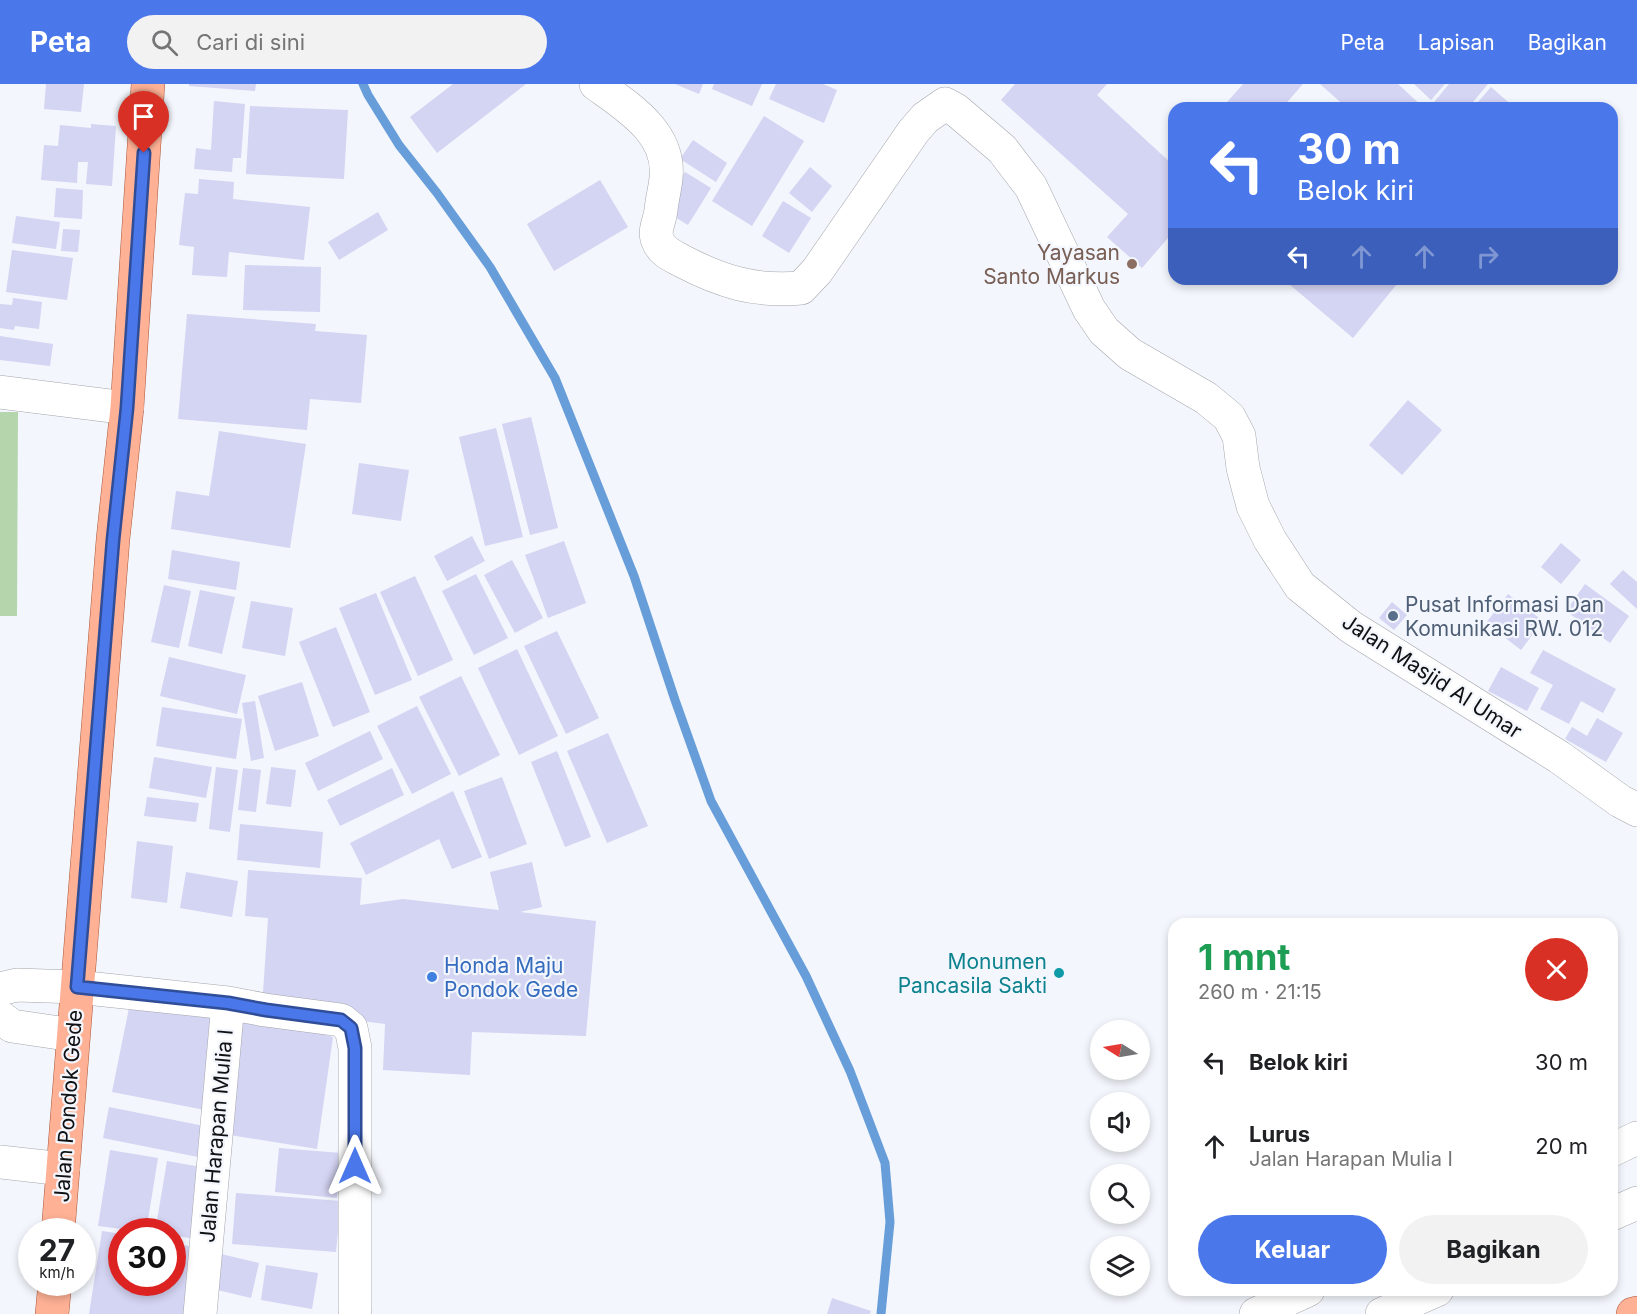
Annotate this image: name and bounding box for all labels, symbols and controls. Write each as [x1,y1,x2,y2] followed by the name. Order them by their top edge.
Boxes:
[127,15,547,69] search box
[30,25,91,59] text: Peta
[148,26,181,59] icon: search
[196,29,305,55] text: Cari di sini
[1341,30,1385,55] text: Peta
[1418,30,1495,55] text: Lapisan
[1528,30,1607,55] text: Bagikan
[118,91,169,153] pin
[127,100,160,133] icon: arrive
[1297,123,1401,174] text: 30 m
[1198,126,1276,204] icon: left
[1297,174,1414,207] text: Belok kiri
[983,240,1120,289] place label: Yayasan Santo Markus
[1282,240,1315,273] icon: left
[1345,240,1378,273] icon: ahead
[1408,240,1441,273] icon: ahead
[1471,240,1504,273] icon: right
[1125,257,1139,271] marker: Yayasan Santo Markus
[1405,592,1604,641] place label: Pusat Informasi Dan Komunikasi RW. 012
[1338,609,1527,743] street label: Jalan Masjid Al Umar
[1386,609,1400,623] marker: Pusat Informasi Dan Komunikasi RW. 012
[1198,935,1291,979] text: 1 mnt
[1525,938,1588,1001] button: close
[898,949,1047,998] place label: Monumen Pancasila Sakti
[444,953,578,1002] place label: Honda Maju Pondok Gede
[1052,966,1066,980] marker: Monumen Pancasila Sakti
[425,970,439,984] marker: Honda Maju Pondok Gede
[1198,980,1322,1004] text: 260 m · 21:15
[49,1009,87,1203] street label: Jalan Pondok Gede
[1090,1020,1150,1080] north arrow
[1090,1020,1150,1296] map controls
[194,1028,238,1244] street label: Jalan Harapan Mulia I
[1198,1046,1231,1079] icon: left
[1249,1049,1348,1075] text: Belok kiri
[1535,1049,1588,1075] text: 30 m
[1090,1092,1150,1152] button: sound
[1249,1121,1310,1147] text: Lurus
[1198,1130,1231,1163] icon: ahead
[1535,1133,1588,1159] text: 20 m
[323,1134,387,1198] position arrow
[1249,1147,1453,1171] text: Jalan Harapan Mulia I
[1090,1164,1150,1224] button: search
[1198,1215,1387,1284] button: Keluar
[1399,1215,1588,1284] button: Bagikan
[108,1218,186,1296] speed limit sign: 30
[39,1232,75,1268] text: 27
[1090,1236,1150,1296] button: layers
[39,1263,75,1282] text: km/h

